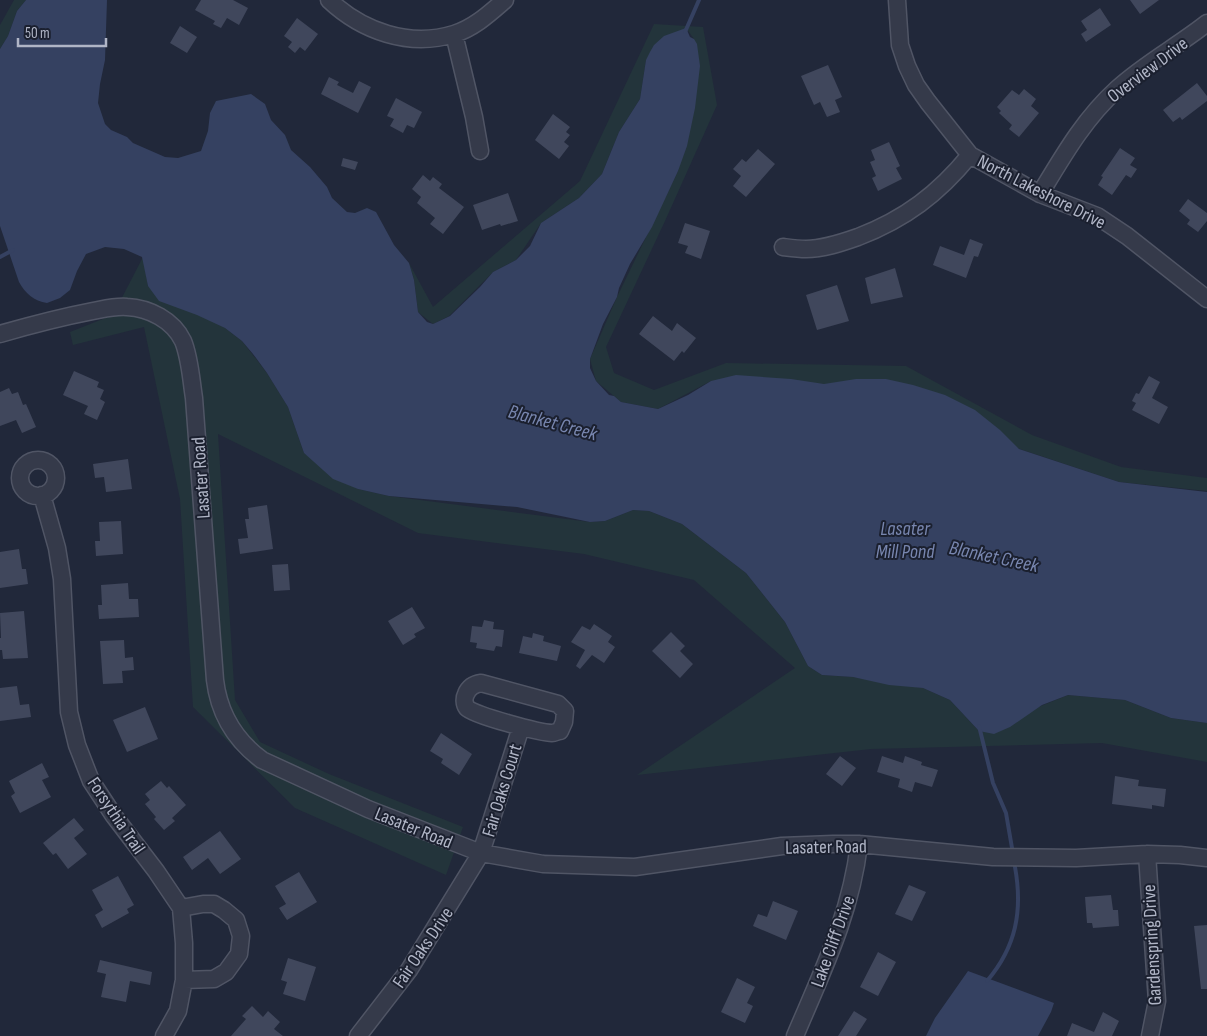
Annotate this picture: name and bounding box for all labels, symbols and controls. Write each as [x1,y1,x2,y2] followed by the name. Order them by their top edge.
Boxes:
[18,15,105,47] scale bar
[25,24,50,43] text: 50 m
[1103,32,1193,108] street label: Overview Drive
[973,150,1109,235] street label: North Lakeshore Drive
[506,400,600,446] water label: Blanket Creek
[187,436,216,520] street label: Lasater Road
[876,517,935,564] water label: Lasater Mill Pond
[947,536,1041,578] water label: Blanket Creek
[477,741,528,840] street label: Fair Oaks Court
[82,773,150,859] street label: Forsythia Trail
[371,802,456,854] street label: Lasater Road
[785,835,867,860] street label: Lasater Road
[1138,884,1167,1006] street label: Gardenspring Drive
[806,893,861,990] street label: Lake Cliff Drive
[388,903,459,993] street label: Fair Oaks Drive

